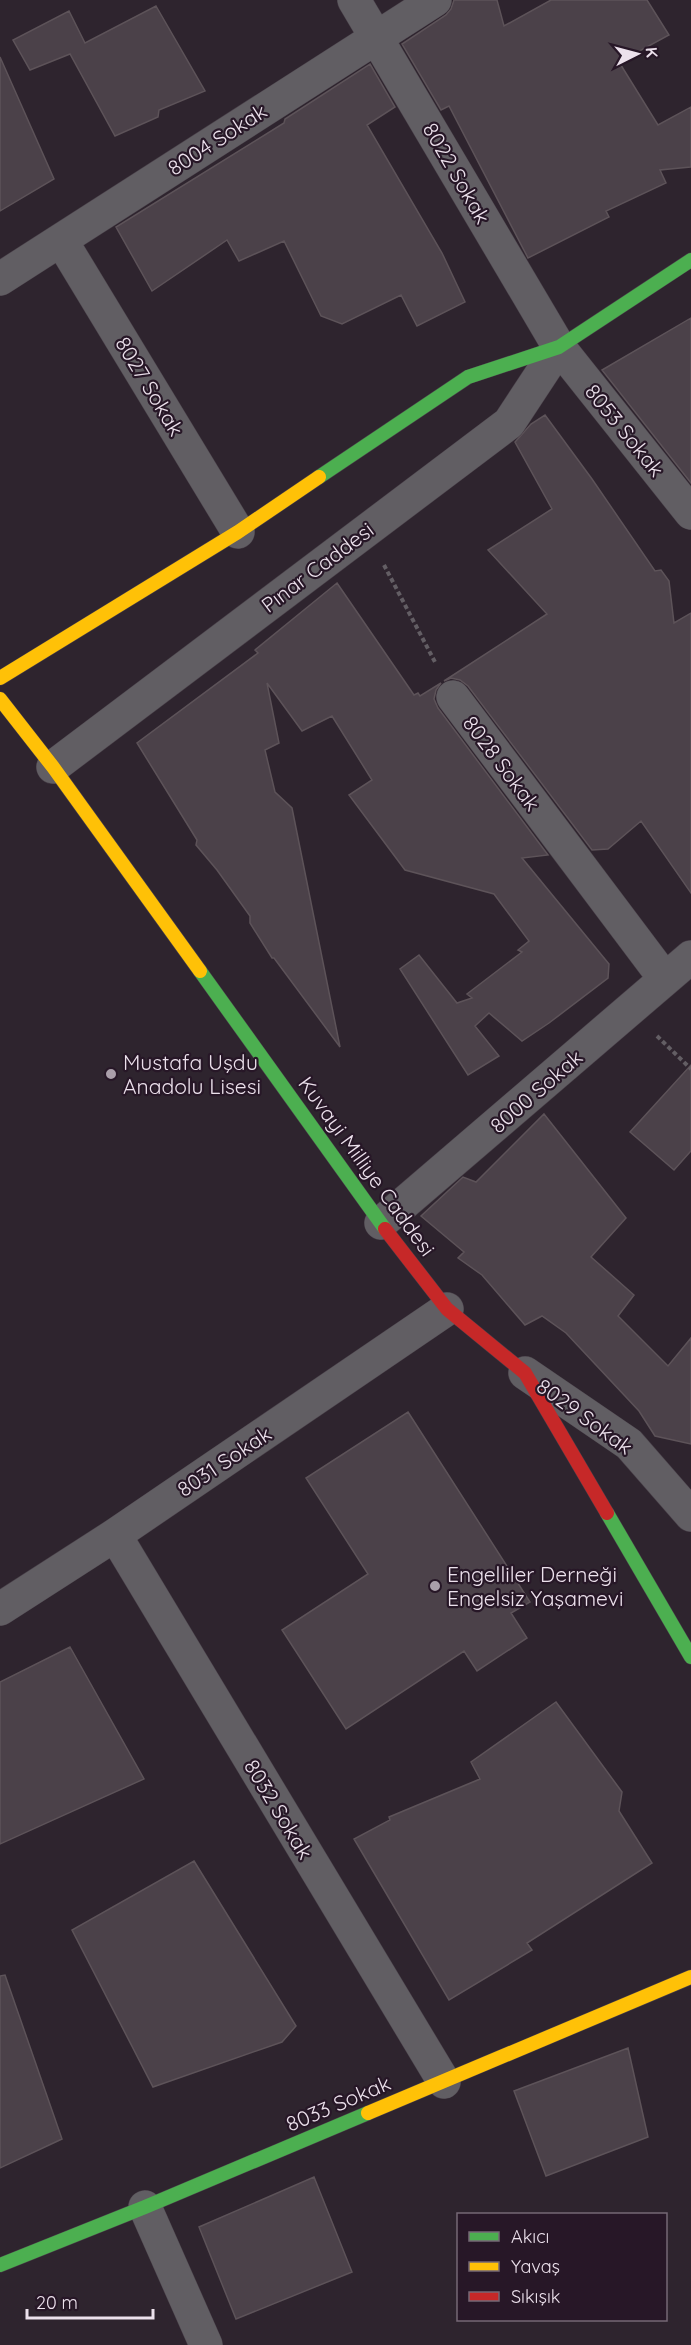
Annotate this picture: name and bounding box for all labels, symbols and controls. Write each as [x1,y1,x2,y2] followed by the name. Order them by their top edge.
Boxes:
[607,24,667,84] north arrow
[641,46,662,59] text: K
[163,97,271,181] street label: 8004 Sokak
[418,118,496,228] street label: 8022 Sokak
[110,332,190,440] street label: 8027 Sokak
[580,378,670,482] street label: 8053 Sokak
[256,516,378,618] street label: Pınar Caddesi
[458,710,546,816] street label: 8028 Sokak
[484,1044,588,1138] street label: 8000 Sokak
[123,1049,261,1099] place label: Mustafa Uşdu Anadolu Lisesi
[104,1067,118,1081] marker: Mustafa Uşdu Anadolu Lisesi
[293,1071,441,1261] street label: Kuvayi Milliye Caddesi
[532,1372,638,1460] street label: 8029 Sokak
[172,1420,276,1502] street label: 8031 Sokak
[447,1561,623,1611] place label: Engelliler Derneği Engelsiz Yaşamevi
[428,1579,442,1593] marker: Engelliler Derneği Engelsiz Yaşamevi
[239,1754,319,1864] street label: 8032 Sokak
[282,2069,394,2137] street label: 8033 Sokak
[457,2213,667,2321] legend
[511,2225,549,2248] text: Akıcı
[511,2255,560,2278] text: Yavaş
[27,2282,153,2320] scale bar
[511,2285,560,2308] text: Sıkışık
[36,2291,78,2314] text: 20 m

